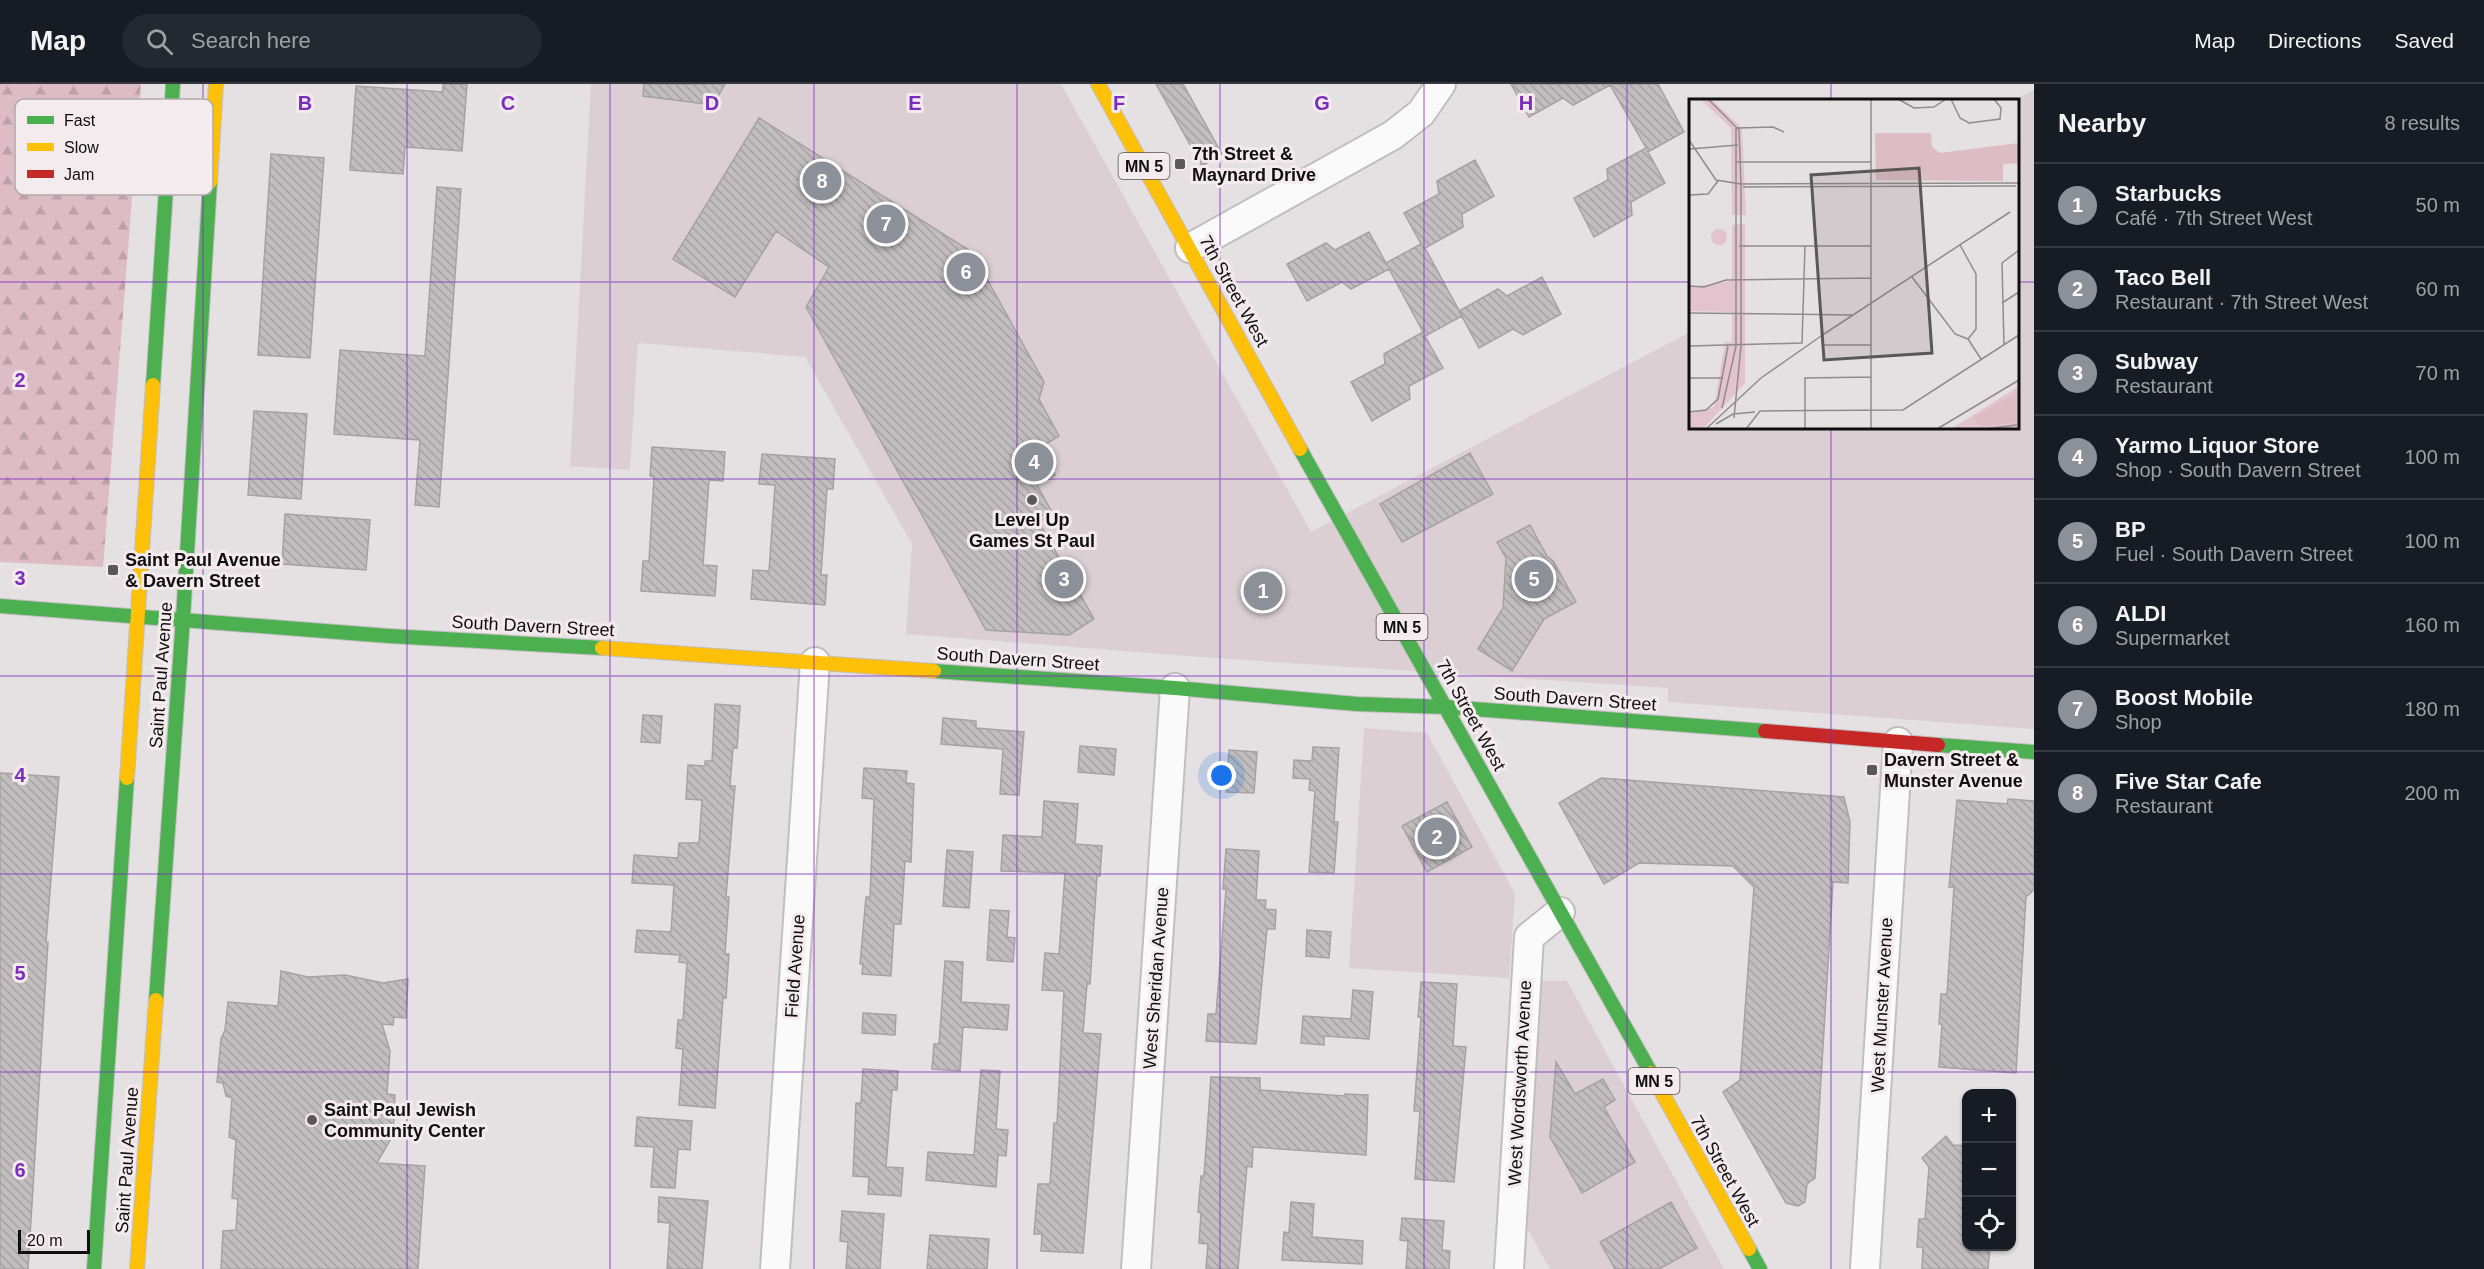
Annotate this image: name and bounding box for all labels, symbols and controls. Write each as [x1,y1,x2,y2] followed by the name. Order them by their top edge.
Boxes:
[122,14,542,68] search box
[30,25,86,56] text: Map
[143,25,176,58] icon: search
[191,28,311,53] text: Search here
[2194,29,2235,52] text: Map
[2268,29,2361,52] text: Directions
[2394,29,2454,52] text: Saved
[298,92,312,114] text: B
[501,92,515,114] text: C
[705,92,719,114] text: D
[908,92,922,114] text: E
[1113,92,1125,114] text: F
[1314,92,1330,114] text: G
[1519,92,1533,114] text: H
[15,99,213,195] legend
[1689,99,2019,429] inset map
[2058,108,2146,138] text: Nearby
[64,112,96,129] text: Fast
[2384,112,2460,134] text: 8 results
[64,139,99,156] text: Slow
[1192,144,1316,185] place label: 7th Street & Maynard Drive
[1118,153,1170,179] road number: MN 5
[1173,157,1187,171] marker: 7th Street & Maynard Drive
[802,158,842,204] pin: 8
[64,166,94,183] text: Jam
[2115,181,2221,206] text: Starbucks
[2072,194,2083,216] text: 1
[2416,194,2460,216] text: 50 m
[866,202,906,246] pin: 7
[2115,207,2313,229] text: Café · 7th Street West
[1195,232,1273,350] street label: 7th Street West
[946,250,986,294] pin: 6
[2115,265,2211,290] text: Taco Bell
[2072,278,2083,300] text: 2
[2416,278,2460,300] text: 60 m
[2115,291,2368,313] text: Restaurant · 7th Street West
[2115,349,2198,374] text: Subway
[2072,362,2083,384] text: 3
[2416,362,2460,384] text: 70 m
[14,369,26,391] text: 2
[2115,375,2213,397] text: Restaurant
[2115,433,2319,458] text: Yarmo Liquor Store
[1014,440,1054,484] pin: 4
[2072,446,2083,468] text: 4
[2404,446,2460,468] text: 100 m
[2115,459,2361,481] text: Shop · South Davern Street
[1025,493,1039,507] marker: Level Up Games St Paul
[969,510,1095,551] place label: Level Up Games St Paul
[2115,517,2146,542] text: BP
[2072,530,2083,552] text: 5
[2404,530,2460,552] text: 100 m
[2115,543,2353,565] text: Fuel · South Davern Street
[125,550,281,591] place label: Saint Paul Avenue & Davern Street
[1044,556,1084,602] pin: 3
[1514,556,1553,602] pin: 5
[106,563,120,577] marker: Saint Paul Avenue & Davern Street
[14,567,26,589] text: 3
[1244,568,1282,614] pin: 1
[146,601,176,749] street label: Saint Paul Avenue
[2115,601,2166,626] text: ALDI
[451,612,615,640] street label: South Davern Street
[1376,614,1428,640] road number: MN 5
[2072,614,2083,636] text: 6
[2404,614,2460,636] text: 160 m
[2115,627,2230,649] text: Supermarket
[936,643,1100,675] street label: South Davern Street
[1432,656,1510,774] street label: 7th Street West
[1493,683,1657,715] street label: South Davern Street
[2115,685,2253,710] text: Boost Mobile
[2072,698,2083,720] text: 7
[2404,698,2460,720] text: 180 m
[2115,711,2162,733] text: Shop
[1884,750,2023,791] place label: Davern Street & Munster Avenue
[1207,761,1236,790] your location
[1865,763,1879,777] marker: Davern Street & Munster Avenue
[14,764,26,786] text: 4
[2115,769,2262,794] text: Five Star Cafe
[2072,782,2083,804] text: 8
[2404,782,2460,804] text: 200 m
[2115,795,2213,817] text: Restaurant
[1418,814,1456,860] pin: 2
[1140,886,1172,1070] street label: West Sheridan Avenue
[781,914,809,1018] street label: Field Avenue
[1867,917,1897,1093] street label: West Munster Avenue
[14,962,26,984] text: 5
[1505,980,1535,1186] street label: West Wordsworth Avenue
[1628,1068,1680,1094] road number: MN 5
[112,1086,142,1234] street label: Saint Paul Avenue
[1962,1089,2016,1251] map controls
[1962,1089,2016,1143] button: +
[324,1100,485,1141] place label: Saint Paul Jewish Community Center
[1686,1112,1764,1230] street label: 7th Street West
[305,1113,319,1127] marker: Saint Paul Jewish Community Center
[1962,1143,2016,1197] button: −
[14,1159,26,1181] text: 6
[1962,1197,2016,1251] button: locate
[18,1227,90,1254] scale bar
[27,1232,63,1249] text: 20 m

